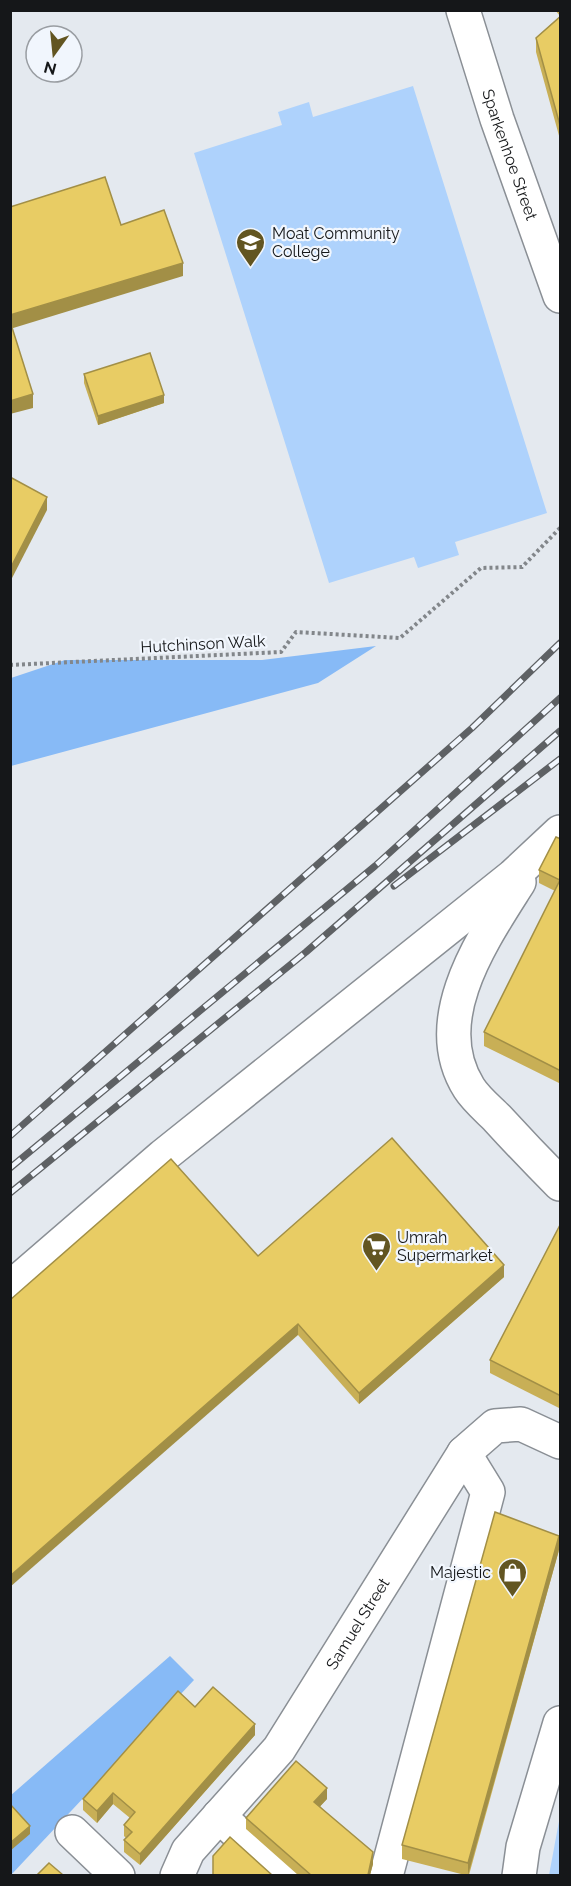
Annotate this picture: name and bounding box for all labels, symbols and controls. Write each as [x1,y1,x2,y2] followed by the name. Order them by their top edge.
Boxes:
[24,24,84,84] north arrow
[42,57,59,79] text: N
[479,87,542,223] street label: Sparkenhoe Street
[272,224,400,261] place label: Moat Community College
[235,226,267,268] school or university icon: Moat Community College
[140,631,266,657] street label: Hutchinson Walk
[397,1228,494,1265] place label: Umrah Supermarket
[360,1230,392,1272] supermarket icon: Umrah Supermarket
[496,1556,528,1598] shop icon: Majestic
[430,1563,491,1582] place label: Majestic
[322,1574,394,1673] street label: Samuel Street

